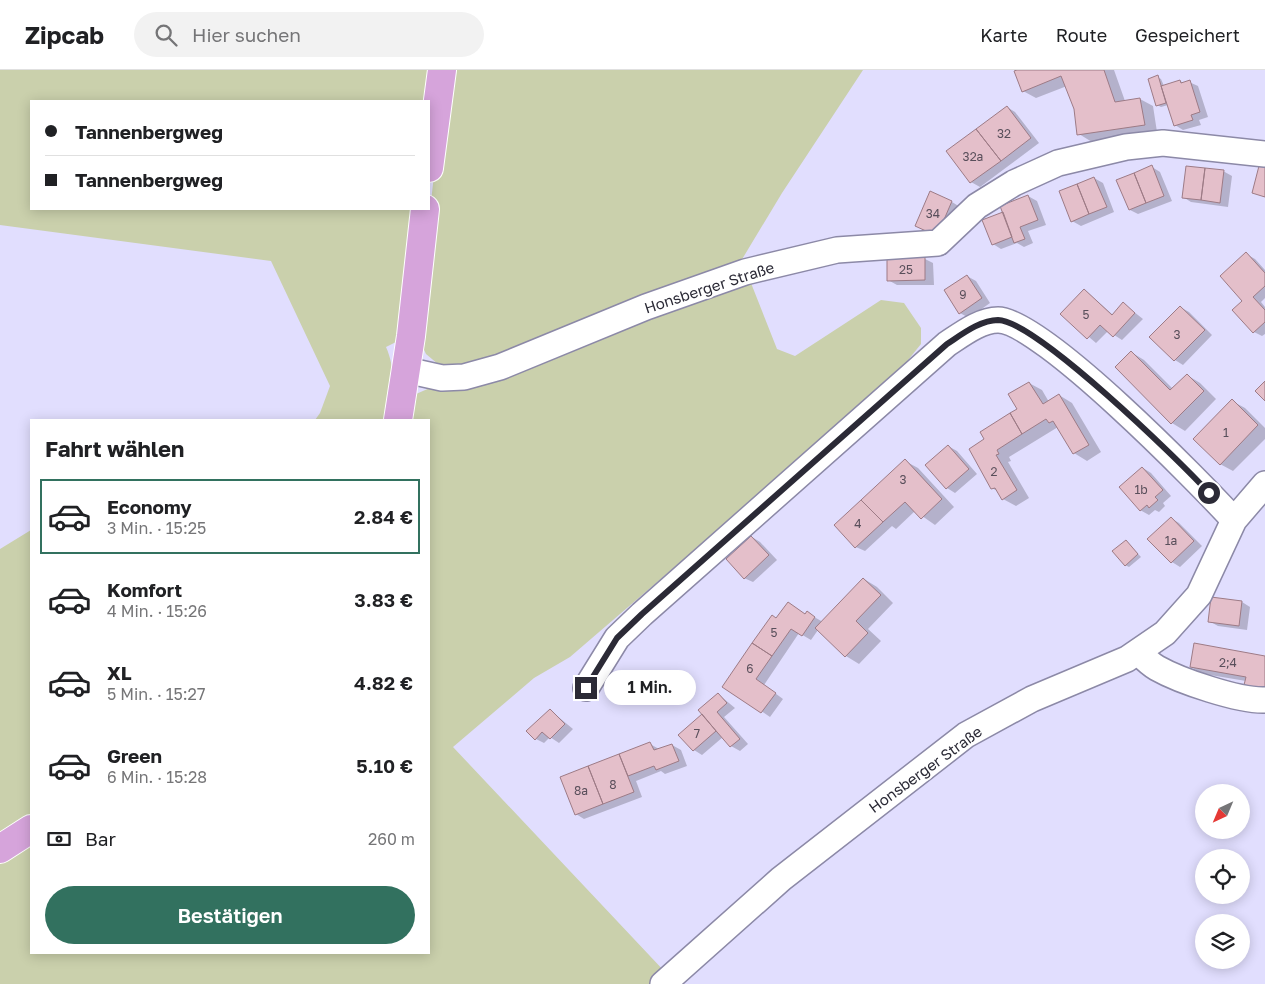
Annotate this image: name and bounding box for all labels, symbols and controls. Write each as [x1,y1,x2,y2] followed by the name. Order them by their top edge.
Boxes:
[134,12,484,57] search box
[25,20,104,49] text: Zipcab
[152,21,180,49] icon: search
[192,23,301,46] text: Hier suchen
[980,24,1028,46] text: Karte
[1056,24,1107,46] text: Route
[1135,24,1240,46] text: Gespeichert
[75,120,223,143] text: Tannenbergweg
[997,126,1011,141] house number: 32
[963,149,983,164] house number: 32a
[75,168,223,191] text: Tannenbergweg
[926,206,940,221] house number: 34
[642,257,777,317] street label: Honsberger Straße
[899,262,913,277] house number: 25
[959,287,967,302] house number: 9
[1083,307,1090,322] house number: 5
[1173,327,1181,342] house number: 3
[1223,425,1229,440] house number: 1
[45,435,184,462] text: Fahrt wählen
[991,464,998,479] house number: 2
[899,472,907,487] house number: 3
[1134,482,1148,497] house number: 1b
[1198,482,1220,504] route start
[47,494,92,539] icon: car
[107,495,192,518] text: Economy
[354,505,413,528] text: 2.84 €
[854,516,862,531] house number: 4
[107,518,206,538] text: 3 Min. · 15:25
[1165,533,1177,548] house number: 1a
[47,577,92,622] icon: car
[107,578,182,601] text: Komfort
[354,588,413,611] text: 3.83 €
[107,601,207,621] text: 4 Min. · 15:26
[771,625,778,640] house number: 5
[1219,655,1237,670] house number: 2;4
[47,660,92,705] icon: car
[107,661,132,684] text: XL
[746,661,754,676] house number: 6
[604,670,696,706] callout: 1 Min.
[354,671,413,694] text: 4.82 €
[575,677,597,699] route end
[627,677,673,697] text: 1 Min.
[107,684,205,704] text: 5 Min. · 15:27
[865,722,985,816] street label: Honsberger Straße
[694,726,700,741] house number: 7
[47,743,92,788] icon: car
[107,744,162,767] text: Green
[356,754,413,777] text: 5.10 €
[107,767,207,787] text: 6 Min. · 15:28
[609,777,617,792] house number: 8
[574,783,588,798] house number: 8a
[1195,784,1250,839] north arrow
[1195,784,1250,969] map controls
[45,825,73,853] icon: cash
[85,827,116,850] text: Bar
[368,829,415,849] text: 260 m
[1195,849,1250,904] button: locate
[45,886,415,944] button: Bestätigen
[1195,914,1250,969] button: layers

